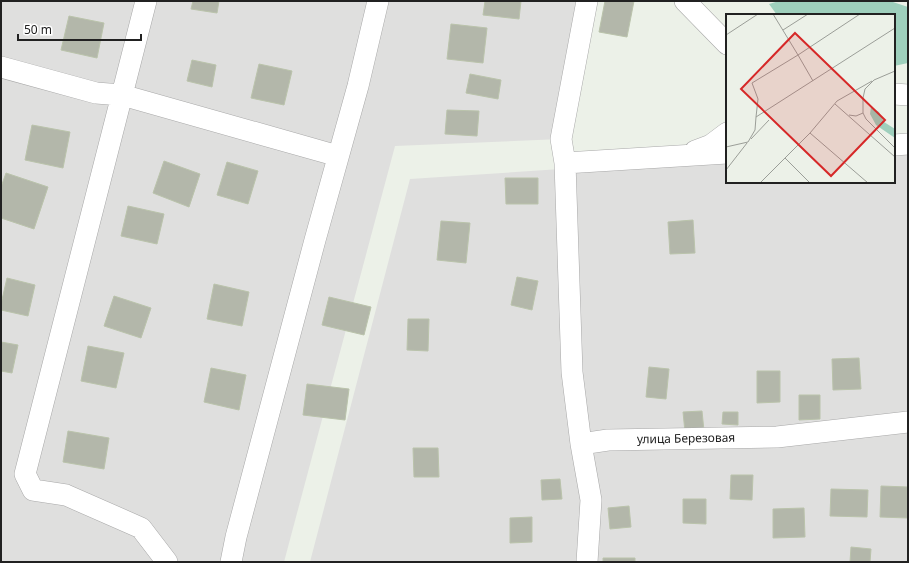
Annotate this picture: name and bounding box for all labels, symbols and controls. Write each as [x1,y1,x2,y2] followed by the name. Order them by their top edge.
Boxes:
[726,14,895,183] inset map
[18,16,141,42] scale bar
[24,21,52,38] text: 50 m
[637,429,735,447] street label: улица Березовая

